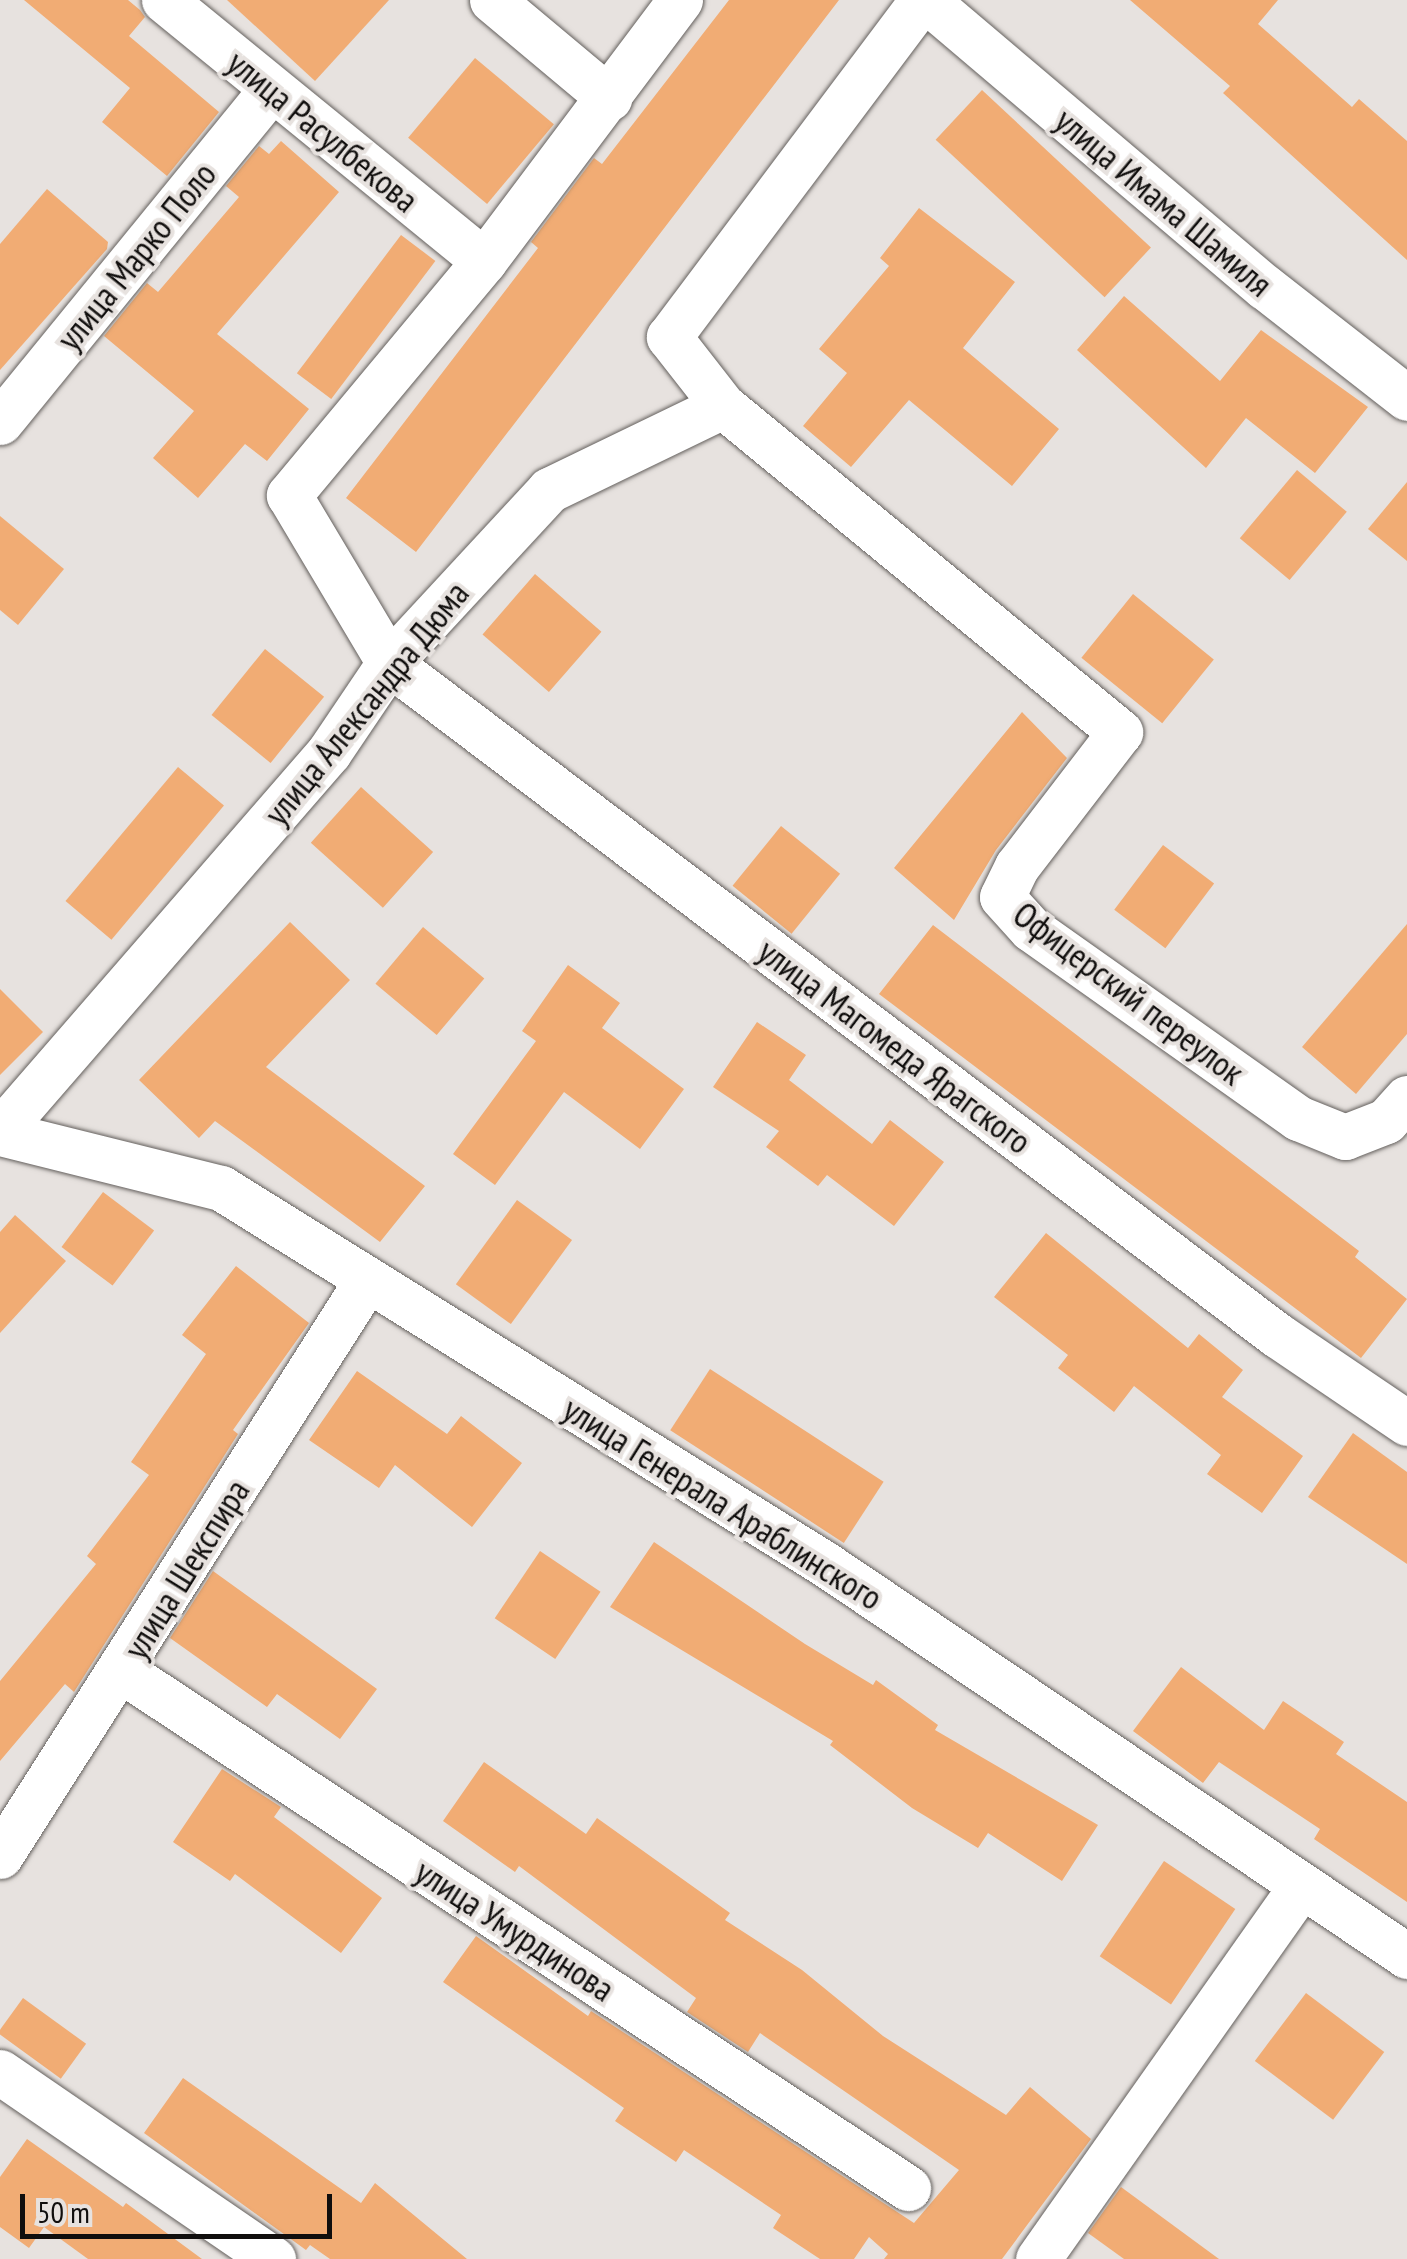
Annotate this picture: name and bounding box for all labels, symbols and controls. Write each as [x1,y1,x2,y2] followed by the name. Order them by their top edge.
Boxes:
[219,41,427,221] street label: улица Расулбекова
[1047,99,1281,305] street label: улица Имама Шамиля
[47,154,225,358] street label: улица Марко Поло
[254,572,478,834] street label: улица Александра Дюма
[1006,893,1252,1093] street label: Офицерский переулок
[750,930,1040,1162] street label: улица Магомеда Ярагского
[555,1387,891,1619] street label: улица Генерала Араблинского
[114,1472,258,1666] street label: улица Шекспира
[407,1850,623,2010] street label: улица Умурдинова
[25,2174,338,2236] scale bar
[37,2192,90,2231] text: 50 m

